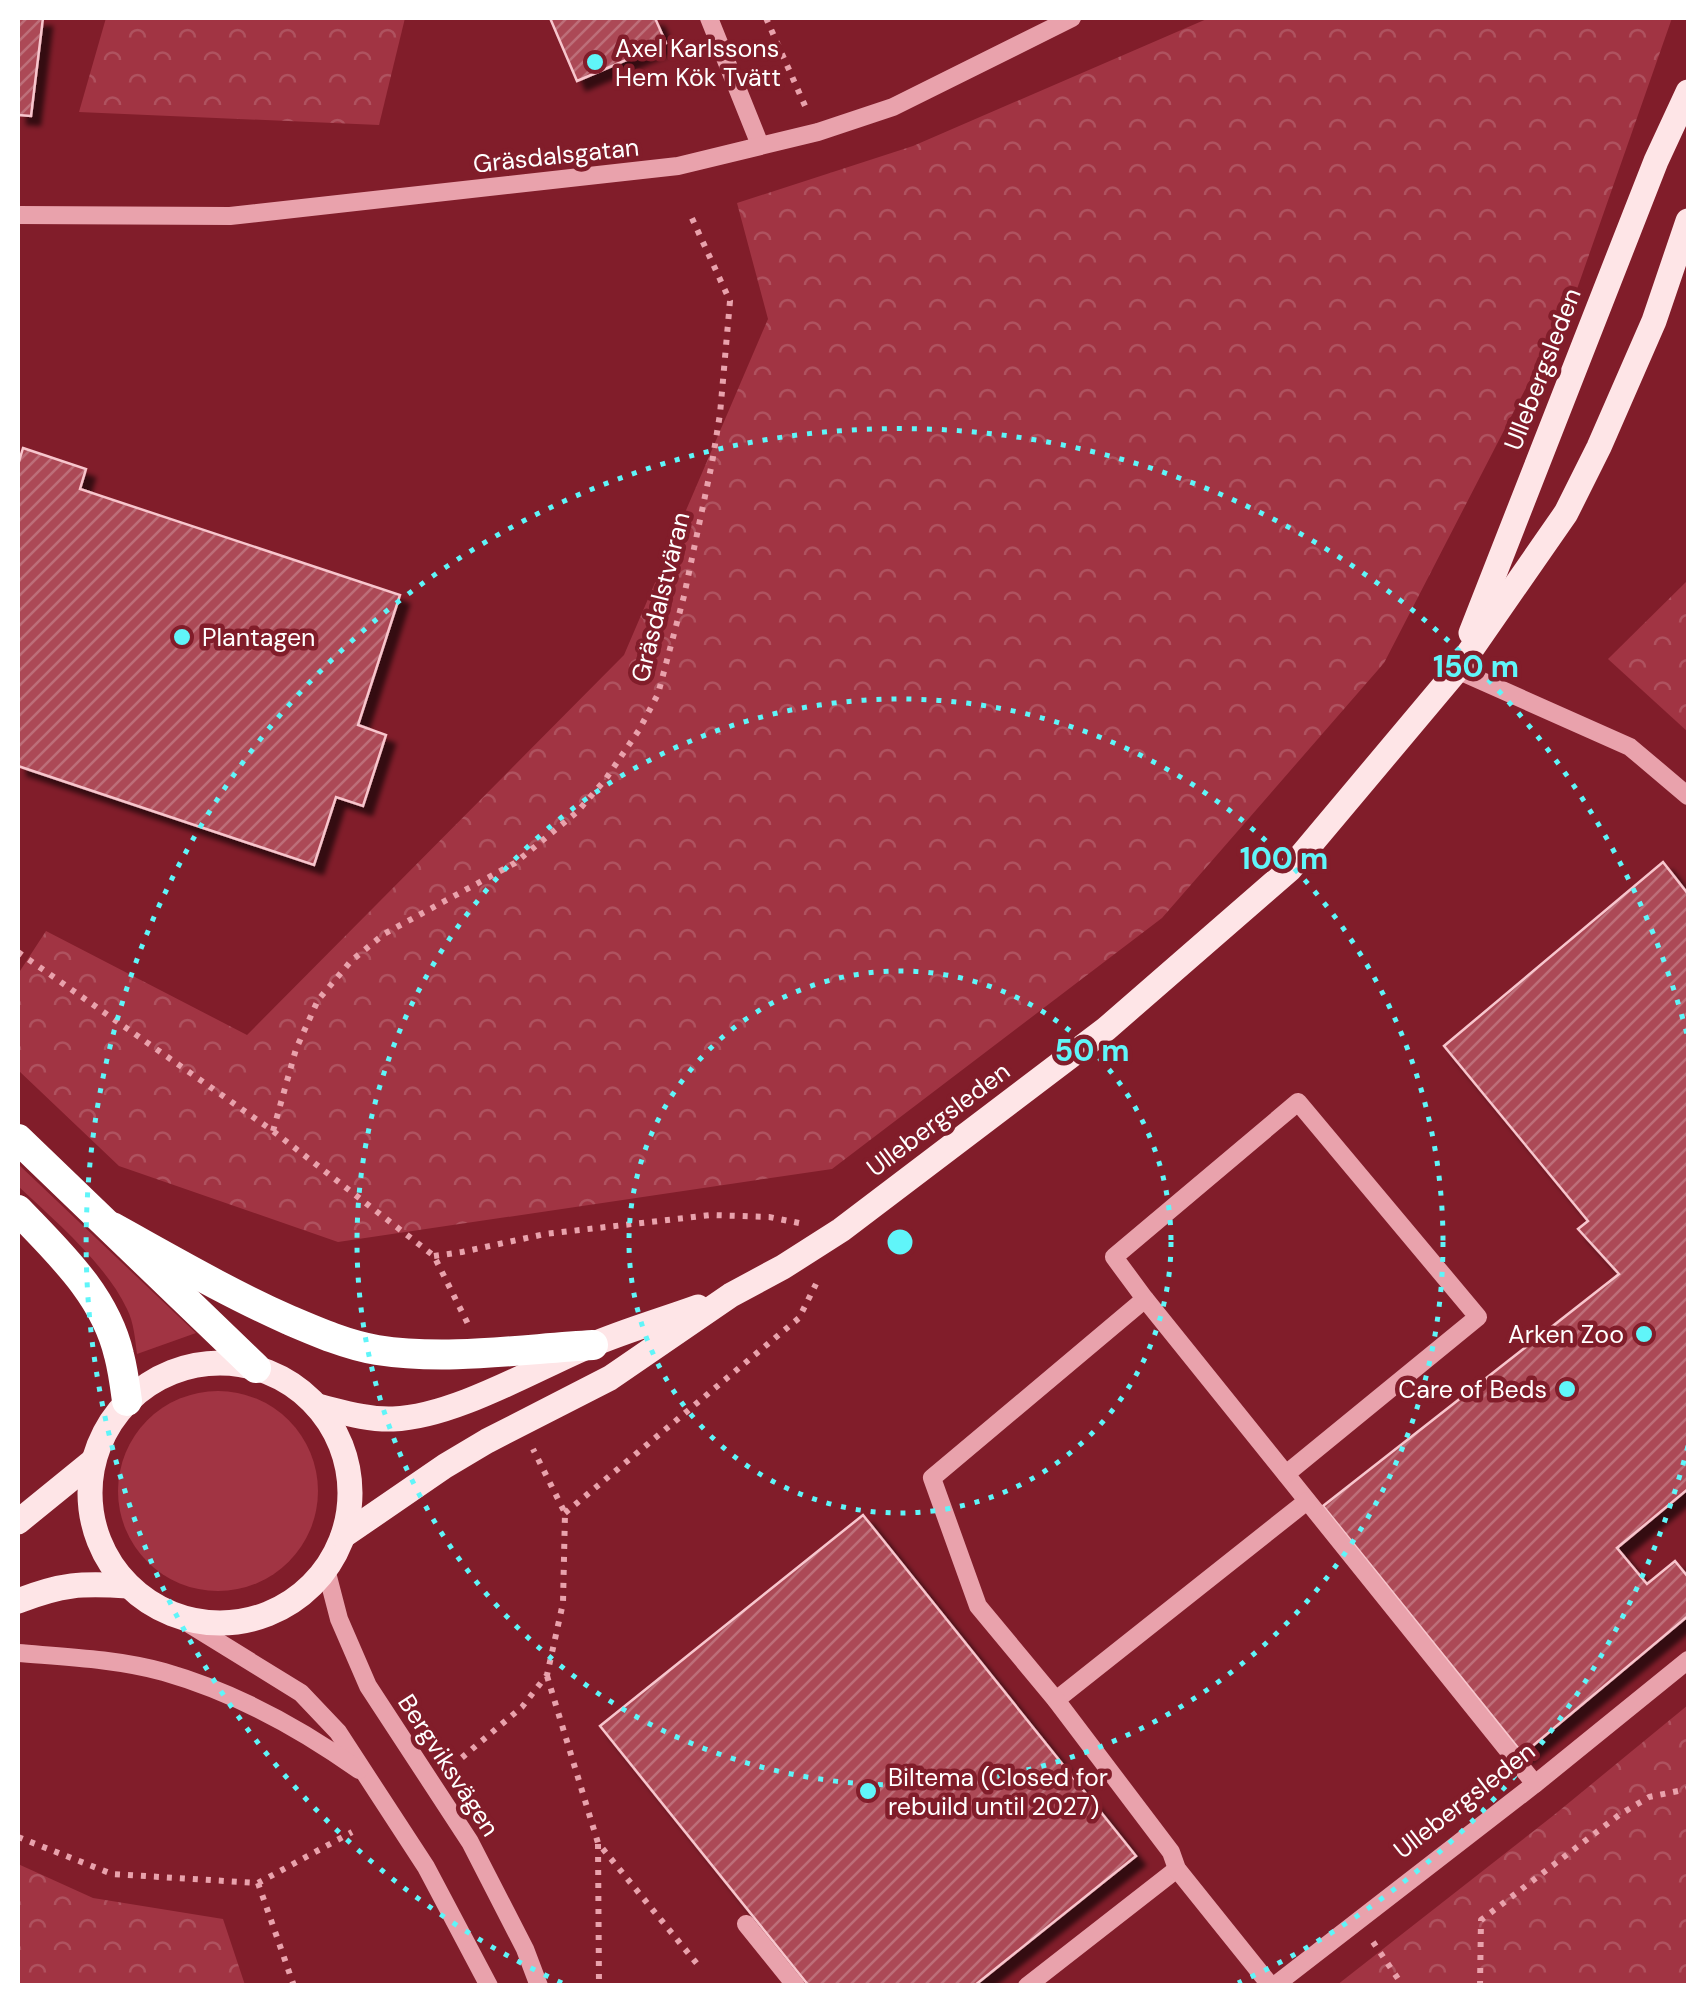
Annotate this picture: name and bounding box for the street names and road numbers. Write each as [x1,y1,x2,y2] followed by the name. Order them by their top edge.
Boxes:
[471,130,641,181] street label: Gräsdalsgatan
[1496,283,1589,455] street label: Ullebergsleden
[623,509,698,686] street label: Gräsdalstväran
[860,1055,1017,1184] street label: Ullebergsleden
[390,1688,507,1843] street label: Bergviksvägen
[1387,1735,1542,1866] street label: Ullebergsleden

